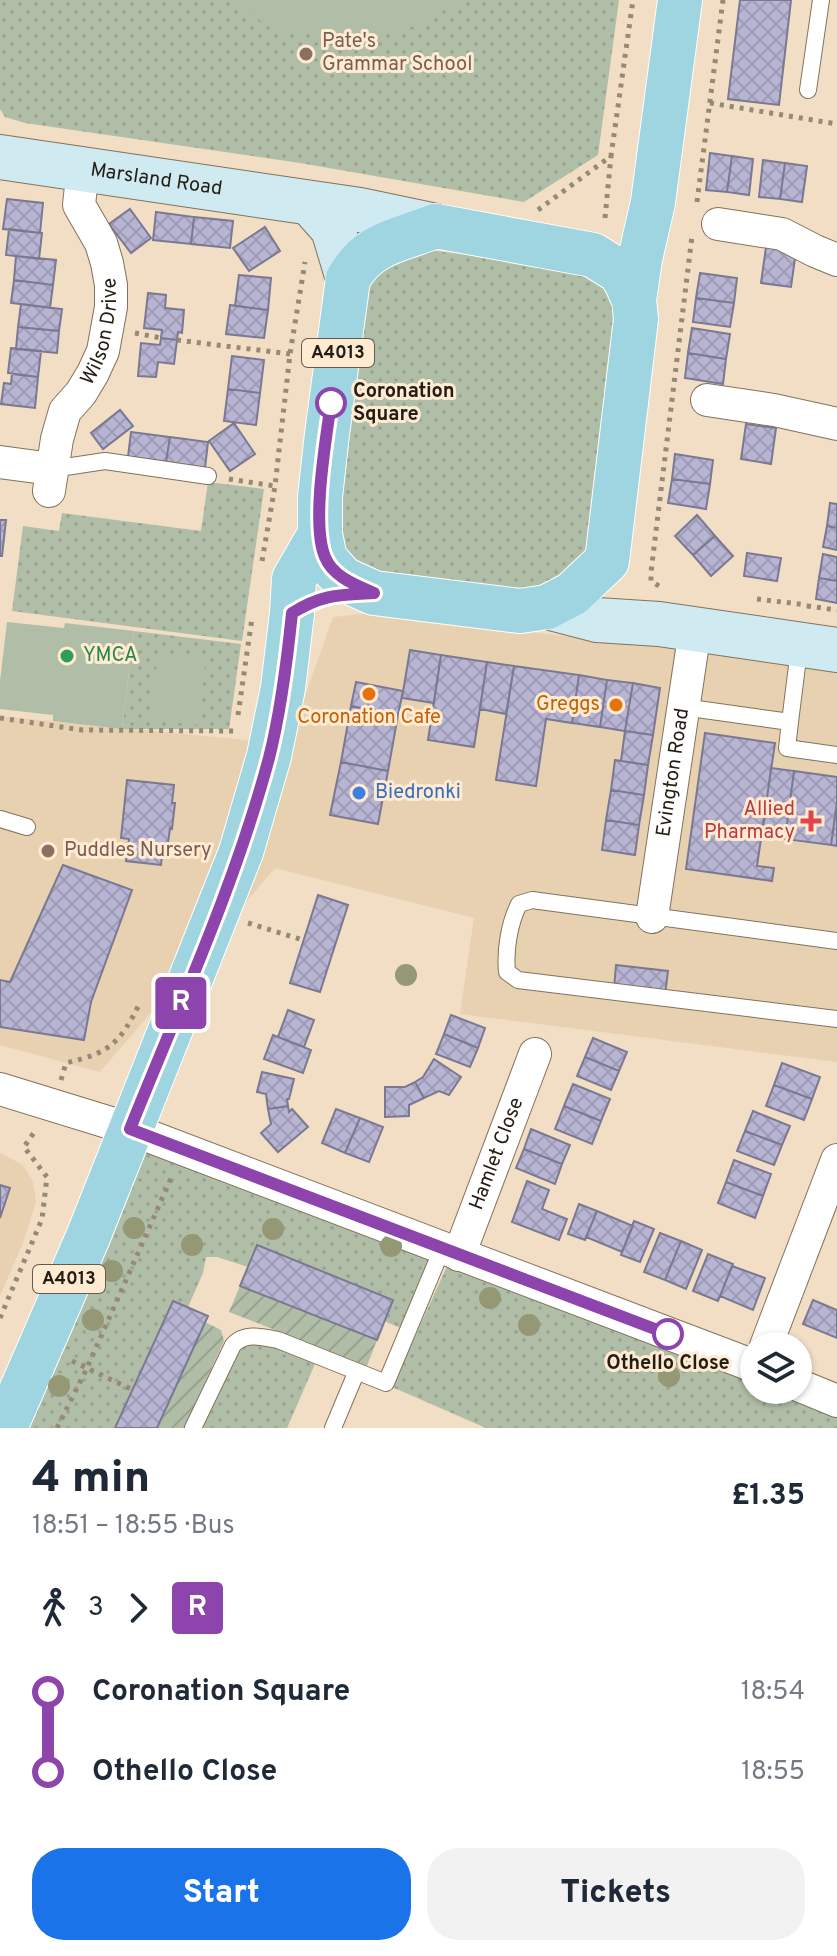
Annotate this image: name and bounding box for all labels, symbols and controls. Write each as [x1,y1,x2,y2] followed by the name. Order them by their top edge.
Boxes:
[322,29,472,78] place label: Pate's Grammar School
[297,45,315,63] marker: Pate's Grammar School
[89,157,224,203] street label: Marsland Road
[75,275,124,390] street label: Wilson Drive
[302,339,374,367] road number: A4013
[353,379,455,428] place label: Coronation Square
[316,388,346,418] marker: Coronation Square
[83,643,138,669] place label: YMCA
[58,647,76,665] marker: YMCA
[360,685,378,703] marker: Coronation Cafe
[536,692,600,718] place label: Greggs
[607,696,625,714] marker: Greggs
[297,705,441,731] place label: Coronation Cafe
[651,706,696,839] street label: Evington Road
[375,780,461,806] place label: Biedronki
[350,784,368,802] marker: Biedronki
[704,797,795,846] place label: Allied Pharmacy
[802,812,820,830] marker: Allied Pharmacy
[64,838,212,864] place label: Puddles Nursery
[39,842,57,860] marker: Puddles Nursery
[155,977,207,1029] line badge: R
[171,985,191,1021] text: R
[464,1094,530,1214] street label: Hamlet Close
[33,1265,105,1293] road number: A4013
[653,1319,683,1349] marker: Othello Close
[740,1332,812,1404] map controls
[740,1332,812,1404] button: layers
[606,1351,730,1377] place label: Othello Close
[32,1452,150,1508] text: 4 min
[731,1478,805,1515] text: £1.35
[32,1510,235,1543] text: 18:51 – 18:55 · Bus
[32,1586,76,1630] icon: walk
[116,1586,160,1630] icon: forward
[188,1590,207,1626] text: R
[88,1592,104,1625] text: 3
[92,1674,350,1711] text: Coronation Square
[741,1676,805,1709] text: 18:54
[92,1754,277,1791] text: Othello Close
[741,1756,805,1789] text: 18:55
[32,1848,411,1940] button: Start
[427,1848,805,1940] button: Tickets

